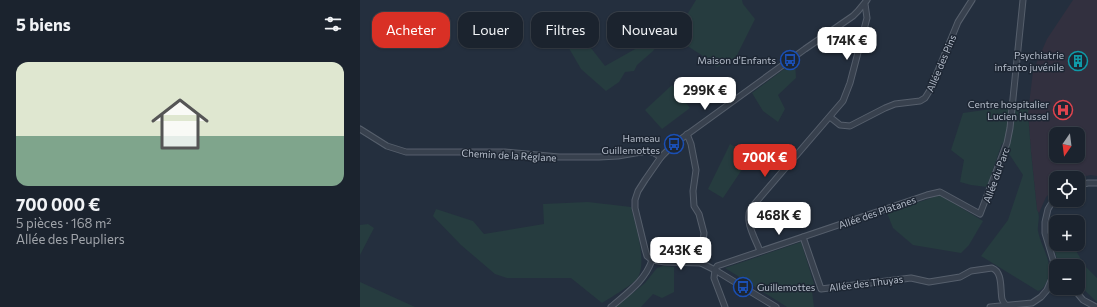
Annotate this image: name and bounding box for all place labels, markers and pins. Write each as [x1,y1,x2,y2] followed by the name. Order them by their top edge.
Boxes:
[814,27,880,61] pin: 174K €
[779,49,801,71] bus stop icon: Maison d’Enfants
[994,49,1064,73] place label: Psychiatrie infanto juvénile
[1067,50,1089,72] building icon: Psychiatrie infanto juvénile
[697,54,776,66] place label: Maison d’Enfants
[672,77,738,111] pin: 299K €
[968,98,1049,122] place label: Centre hospitalier Lucien Hussel
[1052,99,1074,121] hospital icon: Centre hospitalier Lucien Hussel
[602,132,660,156] place label: Hameau Guillemottes
[663,133,685,155] bus stop icon: Hameau Guillemottes
[732,144,798,178] pin: 700K €
[746,202,812,236] pin: 468K €
[648,237,714,271] pin: 243K €
[732,276,754,298] bus stop icon: Guillemottes
[757,281,816,293] place label: Guillemottes

